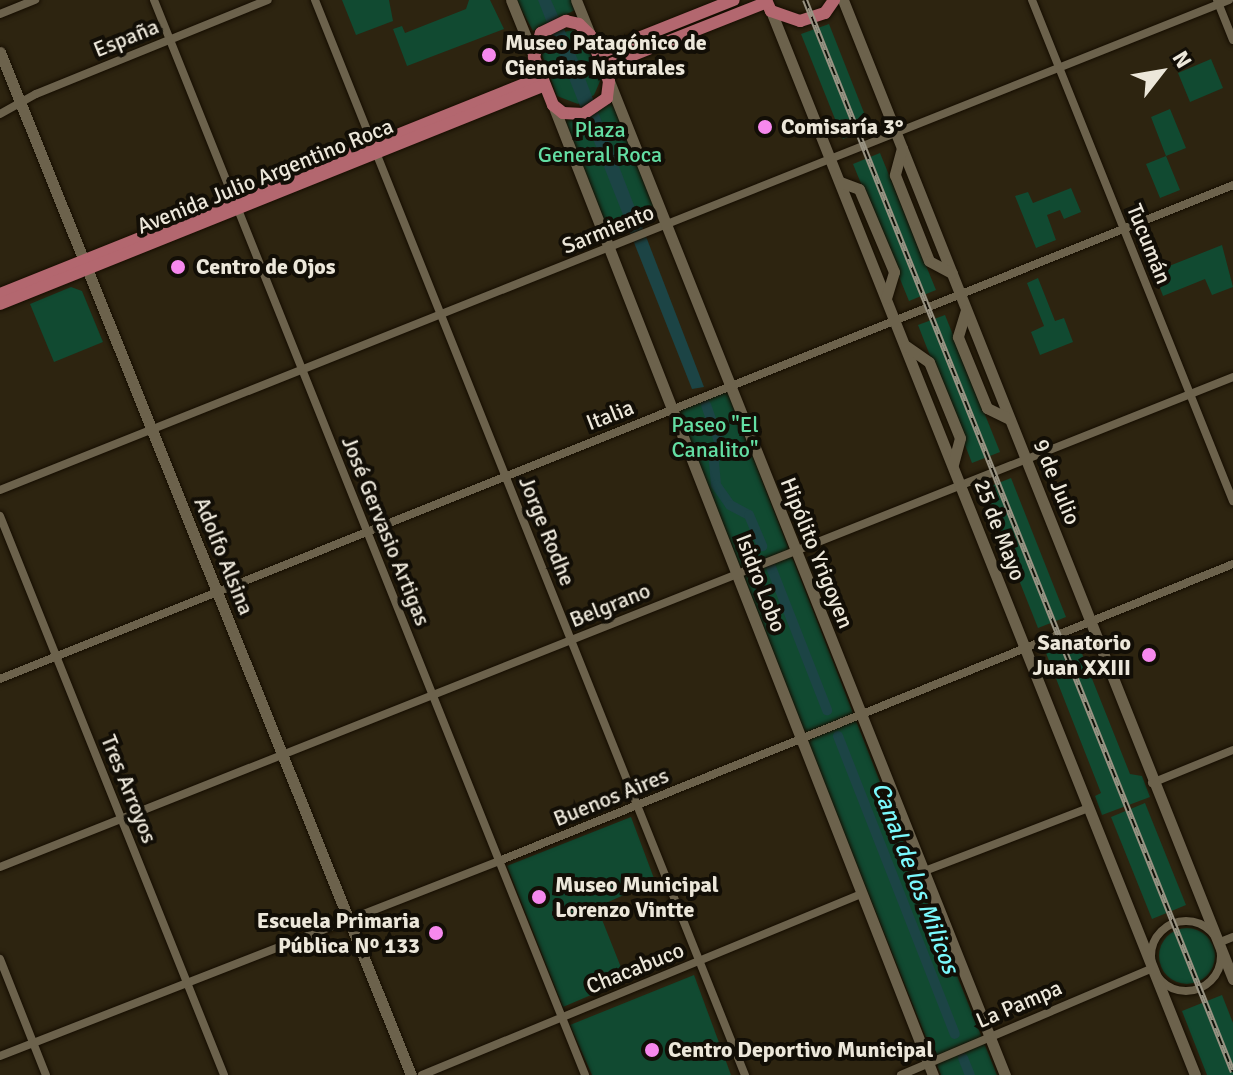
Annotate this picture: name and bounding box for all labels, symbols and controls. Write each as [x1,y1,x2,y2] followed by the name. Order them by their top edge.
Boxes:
[90,13,162,63] street label: España
[505,29,707,80] place label: Museo Patagónico de Ciencias Naturales
[1121,32,1201,112] north arrow
[480,46,498,64] marker: Museo Patagónico de Ciencias Naturales
[1166,46,1198,73] text: N
[133,112,397,240] street label: Avenida Julio Argentino Roca
[781,114,904,140] place label: Comisaría 3°
[538,116,662,168] park label: Plaza General Roca
[756,118,774,136] marker: Comisaría 3°
[558,199,658,259] street label: Sarmiento
[1121,200,1177,288] street label: Tucumán
[196,254,336,280] place label: Centro de Ojos
[167,256,189,278] marker: Centro de Ojos
[582,394,638,436] street label: Italia
[671,411,759,462] park label: Paseo "El Canalito"
[336,432,436,630] street label: José Gervasio Artigas
[1028,435,1086,529] street label: 9 de Julio
[513,472,581,590] street label: Jorge Rodhe
[775,474,859,632] street label: Hipólito Yrigoyen
[969,476,1031,584] street label: 25 de Mayo
[188,493,260,619] street label: Adolfo Alsina
[730,530,792,636] street label: Isidro Lobo
[566,577,654,633] street label: Belgrano
[1033,629,1131,680] place label: Sanatorio Juan XXIII
[1138,644,1160,666] marker: Sanatorio Juan XXIII
[95,731,163,847] street label: Tres Arroyos
[550,762,672,832] street label: Buenos Aires
[865,778,965,978] water label: Canal de los Milicos
[555,871,719,922] place label: Museo Municipal Lorenzo Vintte
[530,888,548,906] marker: Museo Municipal Lorenzo Vintte
[257,907,420,958] place label: Escuela Primaria Pública Nº 133
[427,924,445,942] marker: Escuela Primaria Pública Nº 133
[582,936,688,1000] street label: Chacabuco
[972,974,1066,1034] street label: La Pampa
[668,1037,933,1063] place label: Centro Deportivo Municipal
[643,1041,661,1059] marker: Centro Deportivo Municipal

